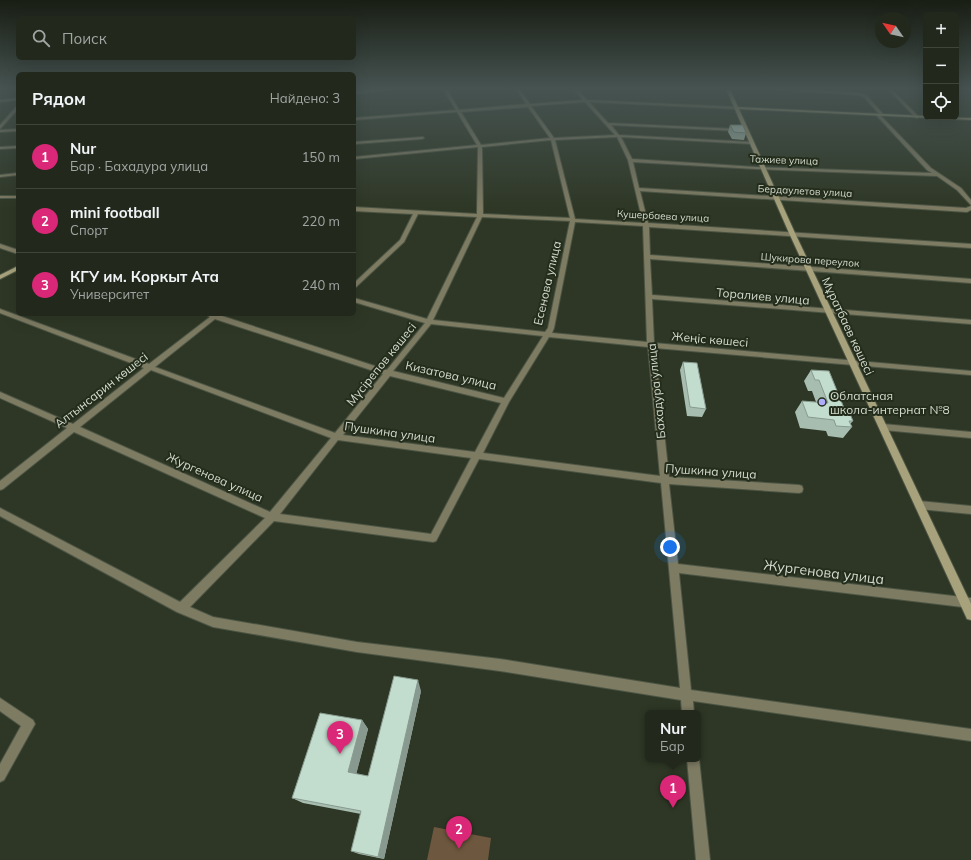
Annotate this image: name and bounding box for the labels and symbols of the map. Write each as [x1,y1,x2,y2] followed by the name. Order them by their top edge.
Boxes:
[875,12,911,48] north arrow
[750,152,818,168] street label: Тажиев улица
[757,182,853,200] street label: Бердаулетов улица
[616,207,710,225] street label: Кушербаева улица
[530,239,564,327] street label: Есенова улица
[760,250,860,270] street label: Шукирова переулок
[819,275,877,377] street label: Мұратбаев көшесі
[716,284,810,308] street label: Торалиев улица
[343,319,419,409] street label: Мүсірепов көшесі
[671,328,749,350] street label: Жеңіс көшесі
[644,343,668,439] street label: Бахадура улица
[51,349,151,431] street label: Алтынсарин көшесі
[404,357,498,393] street label: Кизатова улица
[830,388,950,417] place label: Облатсная школа-интернат №8
[817,397,827,407] marker: Облатсная школа-интернат №8
[344,418,436,446] street label: Пушкина улица
[165,449,265,505] street label: Жургенова улица
[665,460,757,482] street label: Пушкина улица
[660,537,680,557] your location
[763,556,885,588] street label: Жургенова улица
[327,721,353,754] pin: 3
[660,775,686,808] pin: 1
[446,816,472,849] pin: 2

